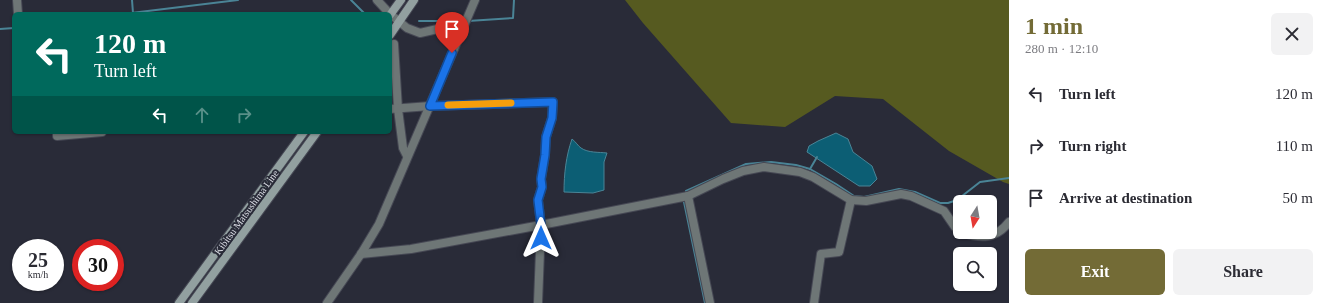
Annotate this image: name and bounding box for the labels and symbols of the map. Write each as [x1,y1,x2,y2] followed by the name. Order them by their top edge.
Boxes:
[435,12,469,53] pin
[212,167,281,257] street label: Kibitsu Matsushima Line
[953,195,997,239] north arrow
[520,217,562,259] position arrow
[72,239,124,291] speed limit sign: 30

